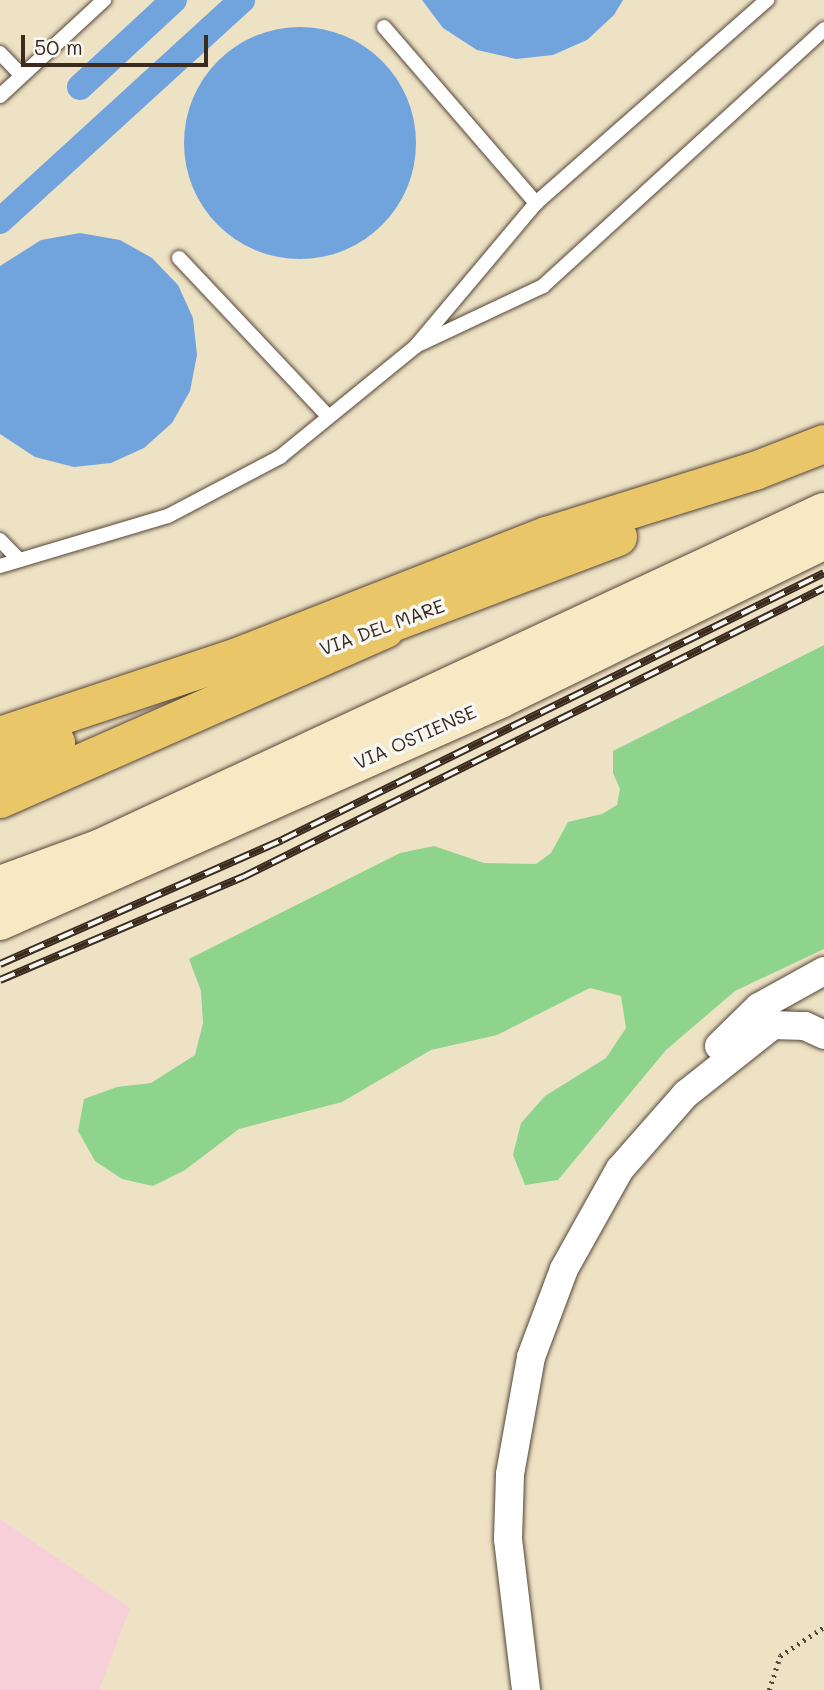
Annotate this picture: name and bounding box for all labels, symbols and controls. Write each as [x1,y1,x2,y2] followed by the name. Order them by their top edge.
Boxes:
[24,21,212,65] scale bar
[34,33,83,60] text: 50 m
[316,594,448,660] street label: VIA DEL MARE
[351,700,479,774] street label: VIA OSTIENSE

